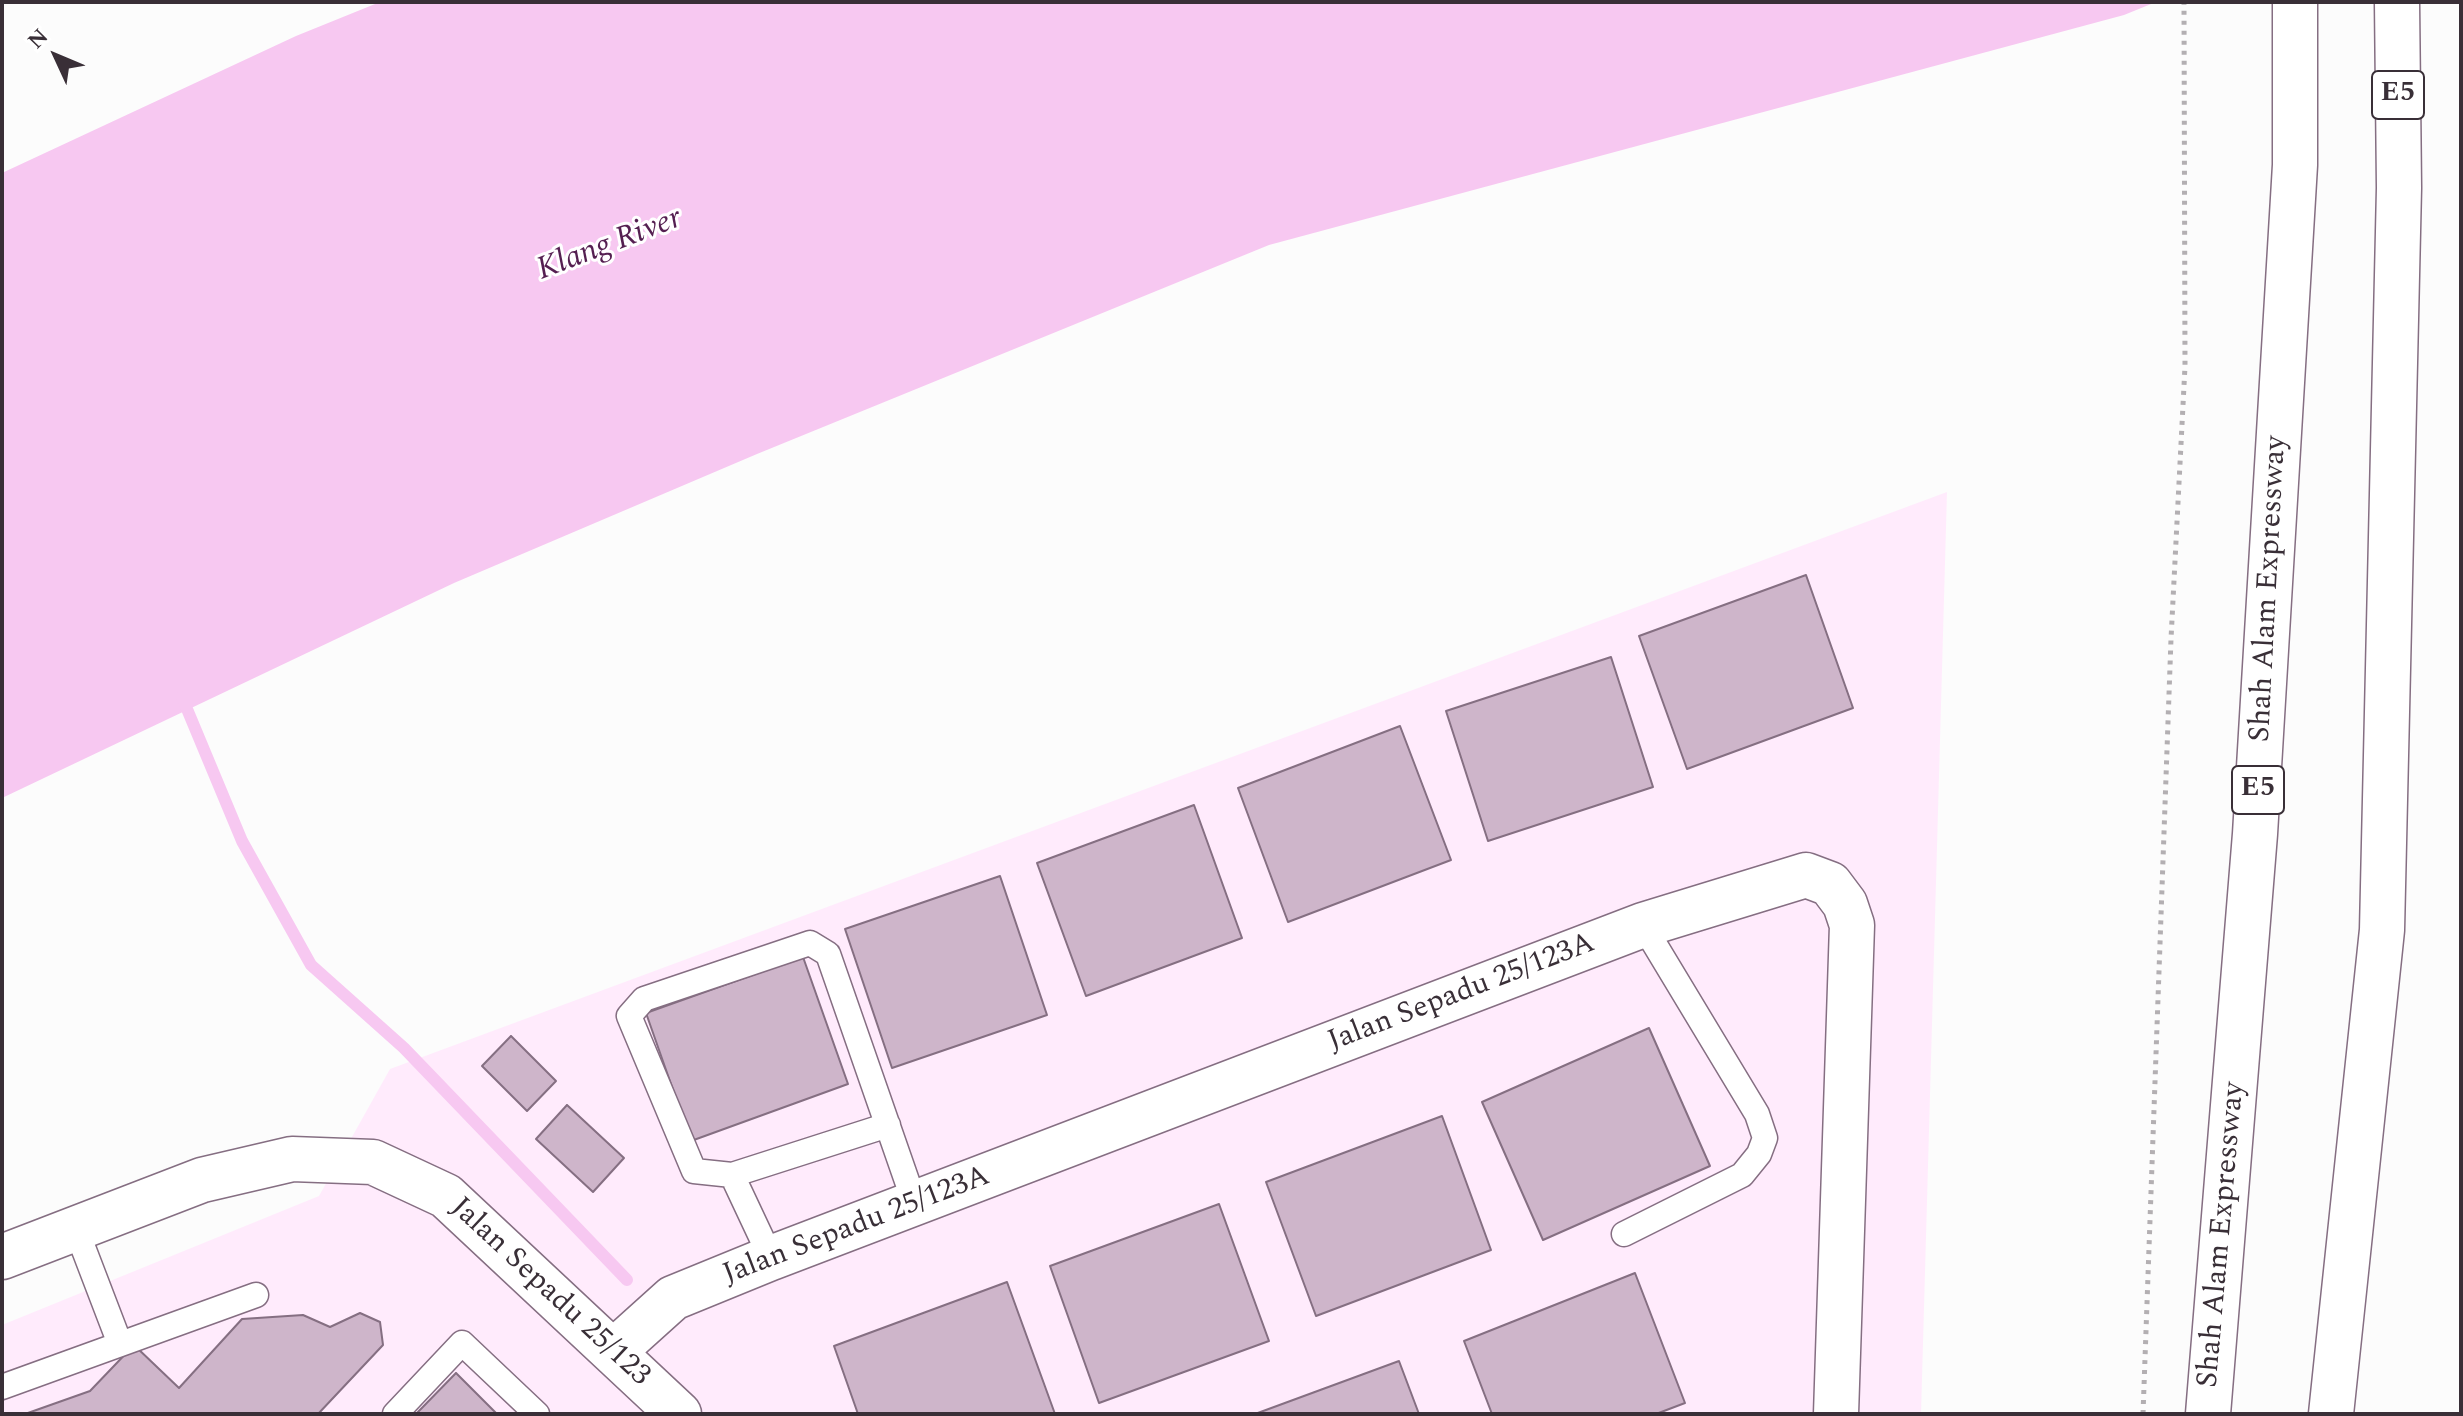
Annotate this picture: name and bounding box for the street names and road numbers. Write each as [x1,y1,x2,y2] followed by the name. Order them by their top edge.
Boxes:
[2372,71,2424,119] road number: E5
[2244,435,2296,743] street label: Shah Alam Expressway
[2232,766,2284,814] road number: E5
[1324,927,1600,1061] street label: Jalan Sepadu 25/123A
[2192,1081,2254,1389] street label: Shah Alam Expressway
[719,1160,995,1294] street label: Jalan Sepadu 25/123A
[442,1191,656,1395] street label: Jalan Sepadu 25/123

